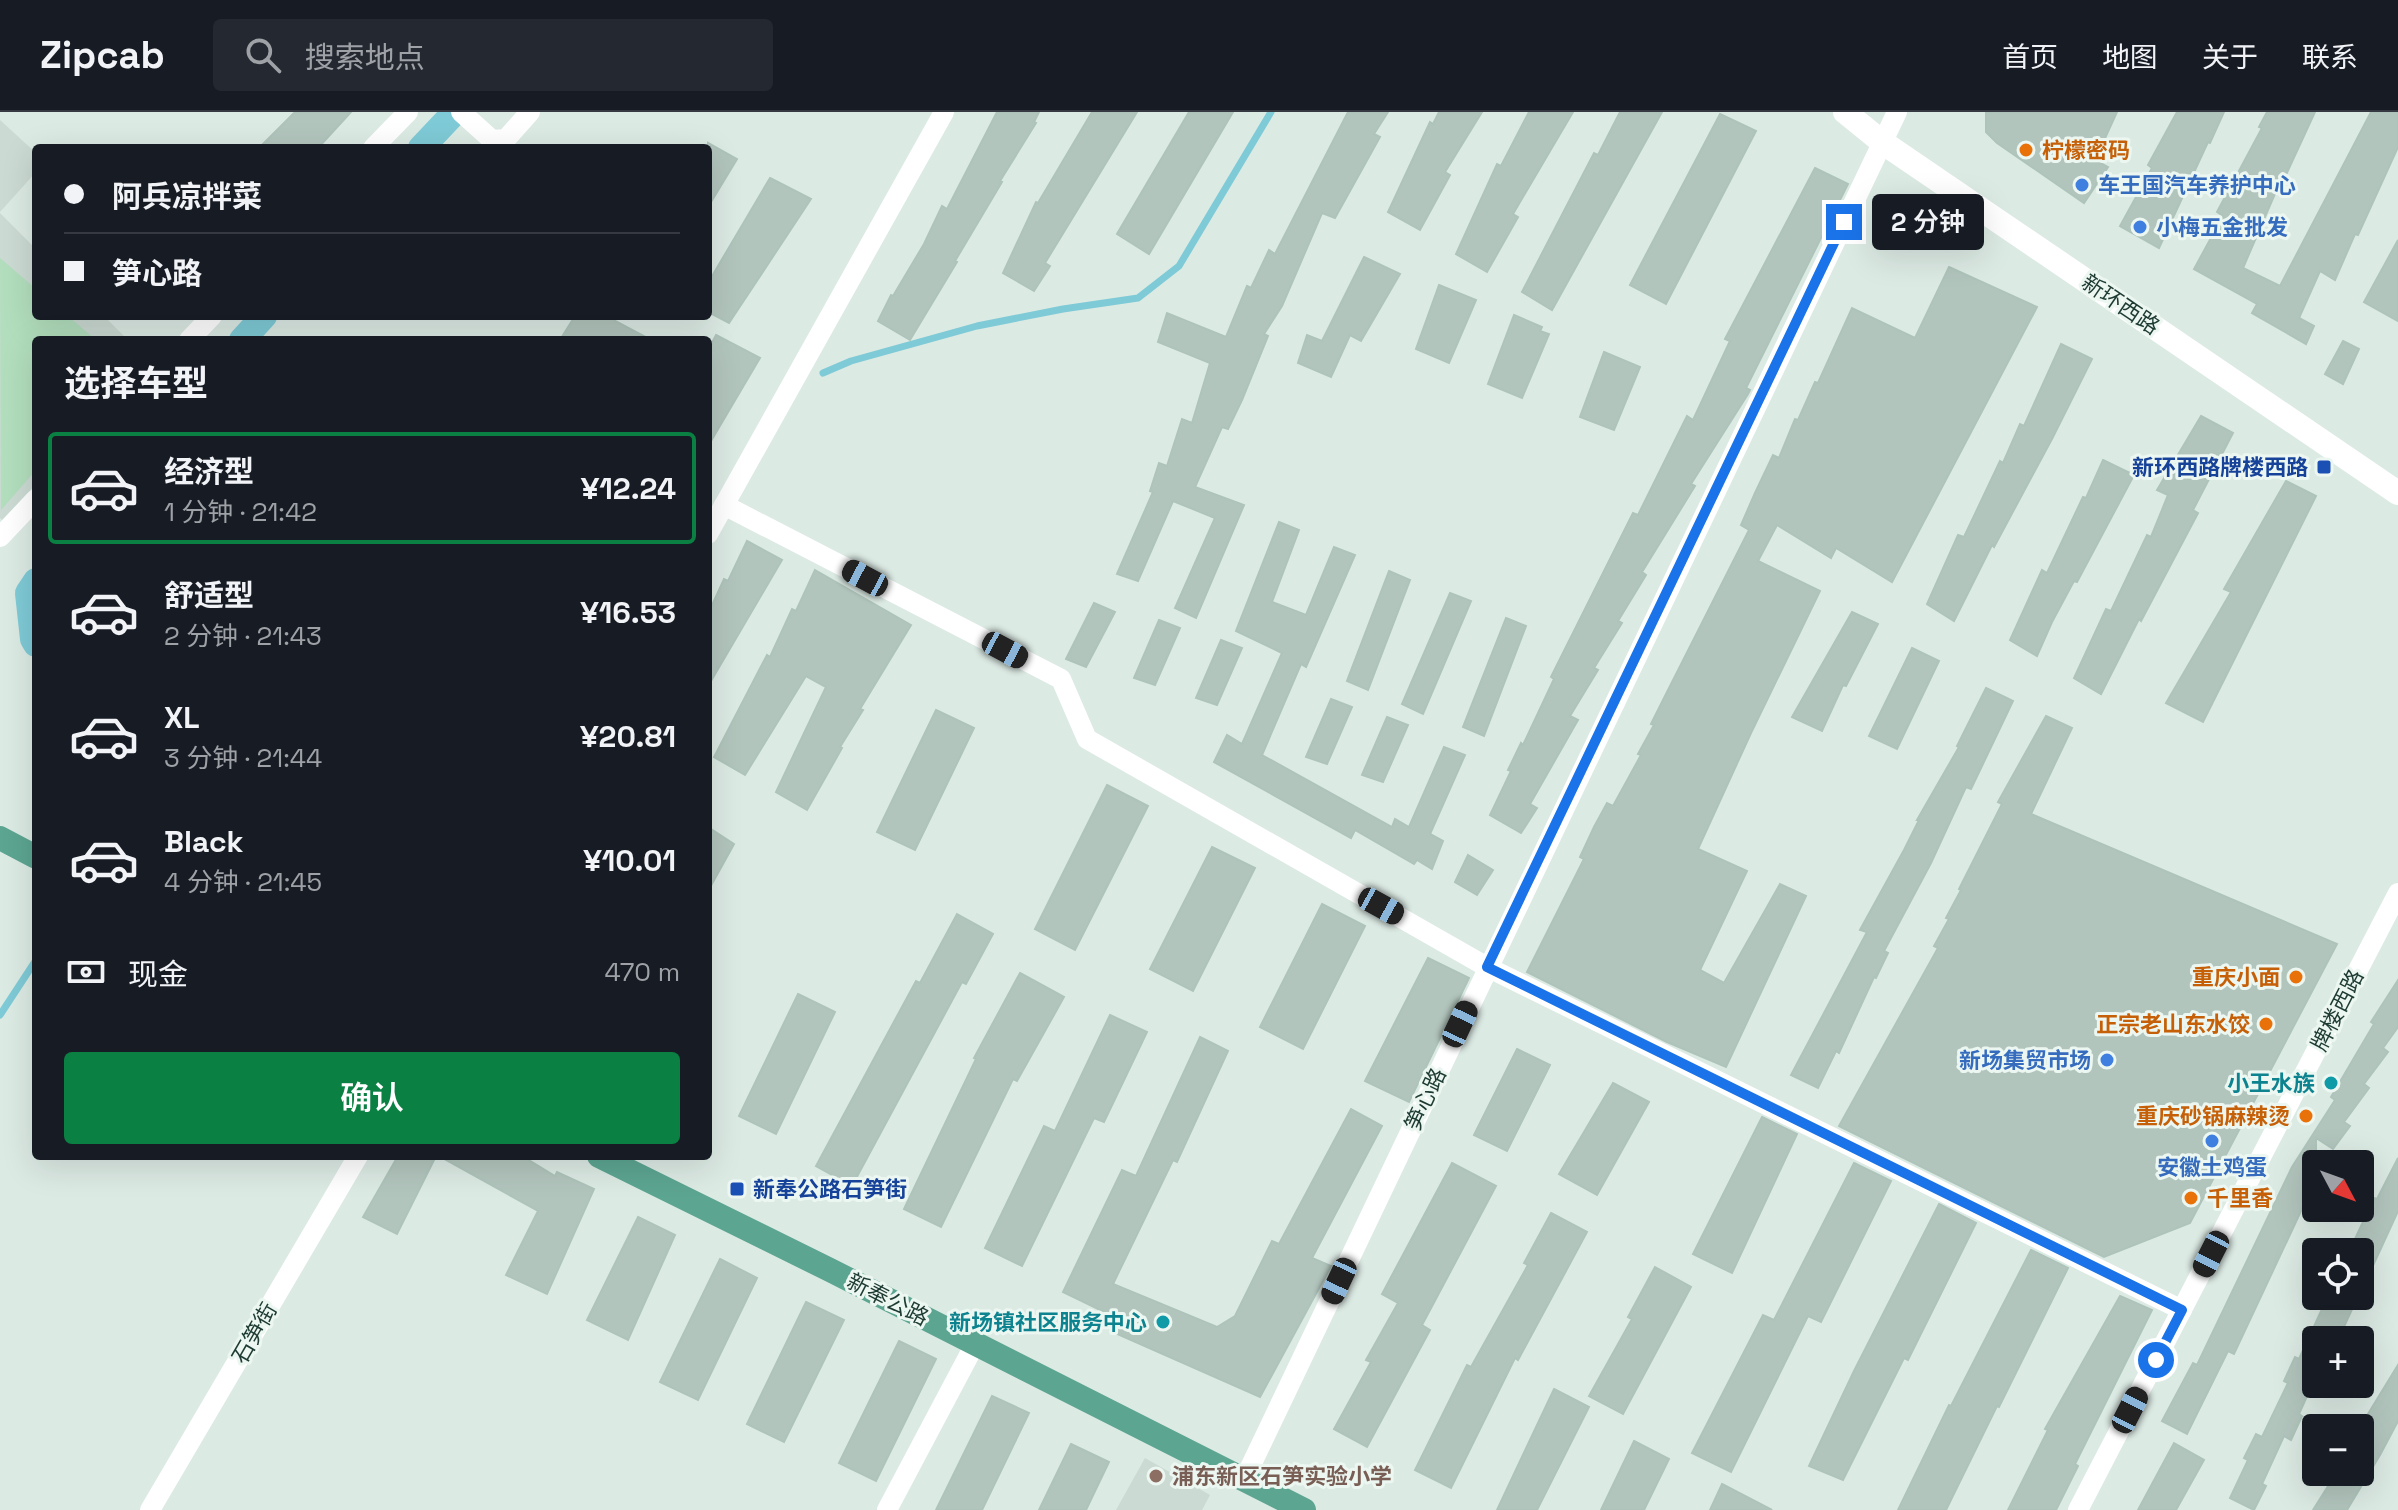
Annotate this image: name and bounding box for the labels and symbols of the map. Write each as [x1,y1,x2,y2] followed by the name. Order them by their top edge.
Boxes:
[2042,136,2130,164] place label: 柠檬密码
[2017,141,2035,159] marker: 柠檬密码
[2098,171,2296,199] place label: 车王国汽车养护中心
[2073,176,2091,194] marker: 车王国汽车养护中心
[1872,194,1984,250] callout: 2 分钟
[1826,204,1862,240] route end
[2156,213,2288,241] place label: 小梅五金批发
[2131,218,2149,236] marker: 小梅五金批发
[2077,268,2165,340] street label: 新环西路
[2132,453,2308,481] place label: 新环西路牌楼西路
[2315,458,2333,476] marker: 新环西路牌楼西路
[838,556,892,600] car
[978,628,1032,672] car
[1354,884,1408,928] car
[2192,963,2280,991] place label: 重庆小面
[2305,964,2369,1056] street label: 牌楼西路
[2287,968,2305,986] marker: 重庆小面
[1439,997,1481,1051] car
[2096,1010,2250,1038] place label: 正宗老山东水饺
[2257,1015,2275,1033] marker: 正宗老山东水饺
[1959,1046,2091,1074] place label: 新场集贸市场
[2098,1051,2116,1069] marker: 新场集贸市场
[1398,1063,1452,1135] street label: 笋心路
[2227,1069,2315,1097] place label: 小王水族
[2322,1074,2340,1092] marker: 小王水族
[2136,1102,2290,1130] place label: 重庆砂锅麻辣烫
[2297,1107,2315,1125] marker: 重庆砂锅麻辣烫
[2203,1132,2221,1150] marker: 安徽土鸡蛋
[2302,1150,2374,1222] north arrow
[2157,1153,2267,1181] place label: 安徽土鸡蛋
[753,1175,907,1203] place label: 新奉公路石笋街
[728,1180,746,1198] marker: 新奉公路石笋街
[2207,1184,2273,1212] place label: 千里香
[2182,1189,2200,1207] marker: 千里香
[2189,1227,2233,1281] car
[1318,1254,1360,1308] car
[842,1267,934,1331] street label: 新奉公路
[225,1297,283,1369] street label: 石笋街
[949,1308,1147,1336] place label: 新场镇社区服务中心
[1154,1313,1172,1331] marker: 新场镇社区服务中心
[2138,1342,2174,1378] route start
[2108,1383,2152,1437] car
[1172,1462,1392,1490] place label: 浦东新区石笋实验小学
[1147,1467,1165,1485] marker: 浦东新区石笋实验小学

